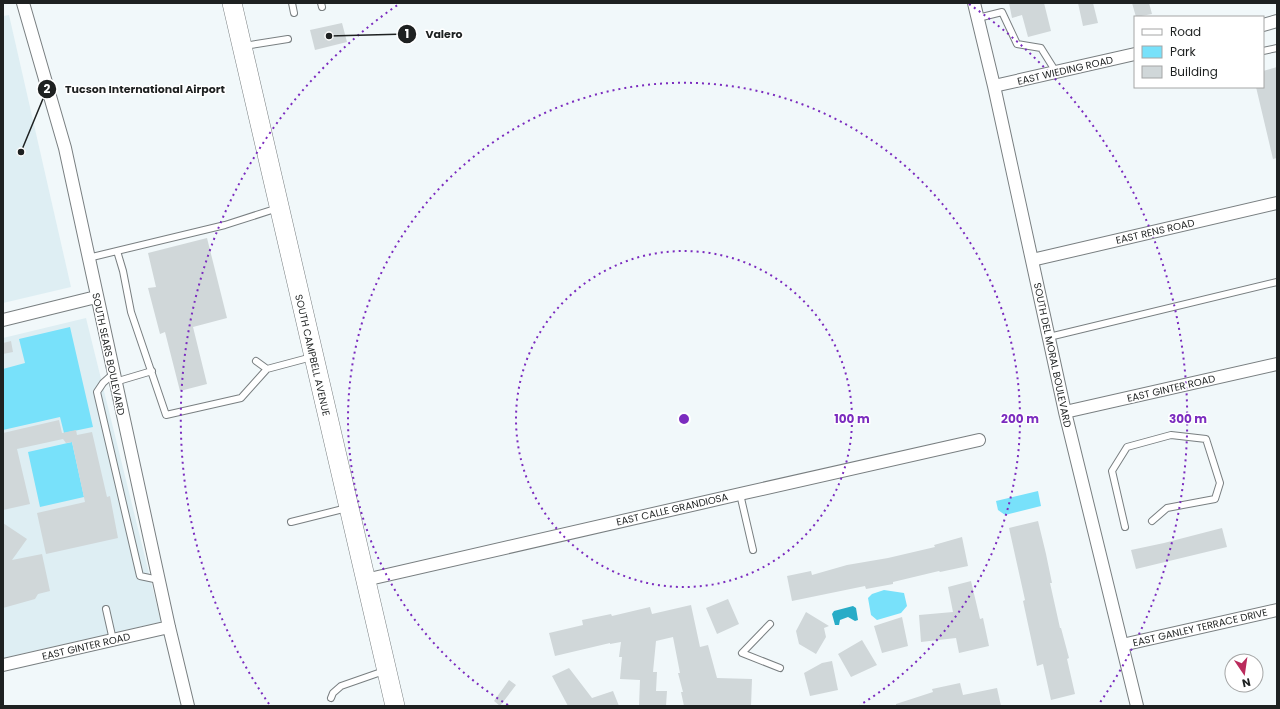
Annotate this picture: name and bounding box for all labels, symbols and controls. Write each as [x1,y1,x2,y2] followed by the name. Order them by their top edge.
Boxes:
[1134,16,1264,88] legend
[397,22,470,45] callout: Valero
[1170,23,1201,40] text: Road
[405,25,409,42] text: 1
[425,26,463,42] text: Valero
[1170,43,1197,60] text: Park
[1016,52,1115,89] street label: EAST WIEDING ROAD
[1170,63,1218,80] text: Building
[37,77,233,100] callout: Tucson International Airport
[44,80,51,97] text: 2
[65,81,225,97] text: Tucson International Airport
[1114,215,1196,248] street label: EAST RENS ROAD
[1030,281,1075,429] street label: SOUTH DEL MORAL BOULEVARD
[88,292,129,417] street label: SOUTH SEARS BOULEVARD
[291,293,334,417] street label: SOUTH CAMPBELL AVENUE
[1126,371,1217,406] street label: EAST GINTER ROAD
[834,410,870,427] text: 100 m
[1001,410,1039,427] text: 200 m
[1169,410,1207,427] text: 300 m
[677,412,691,426] centre of rings
[615,489,730,530] street label: EAST CALLE GRANDIOSA
[1131,605,1269,650] street label: EAST GANLEY TERRACE DRIVE
[41,629,132,664] street label: EAST GINTER ROAD
[1224,653,1264,693] north arrow
[1240,674,1252,691] text: N

